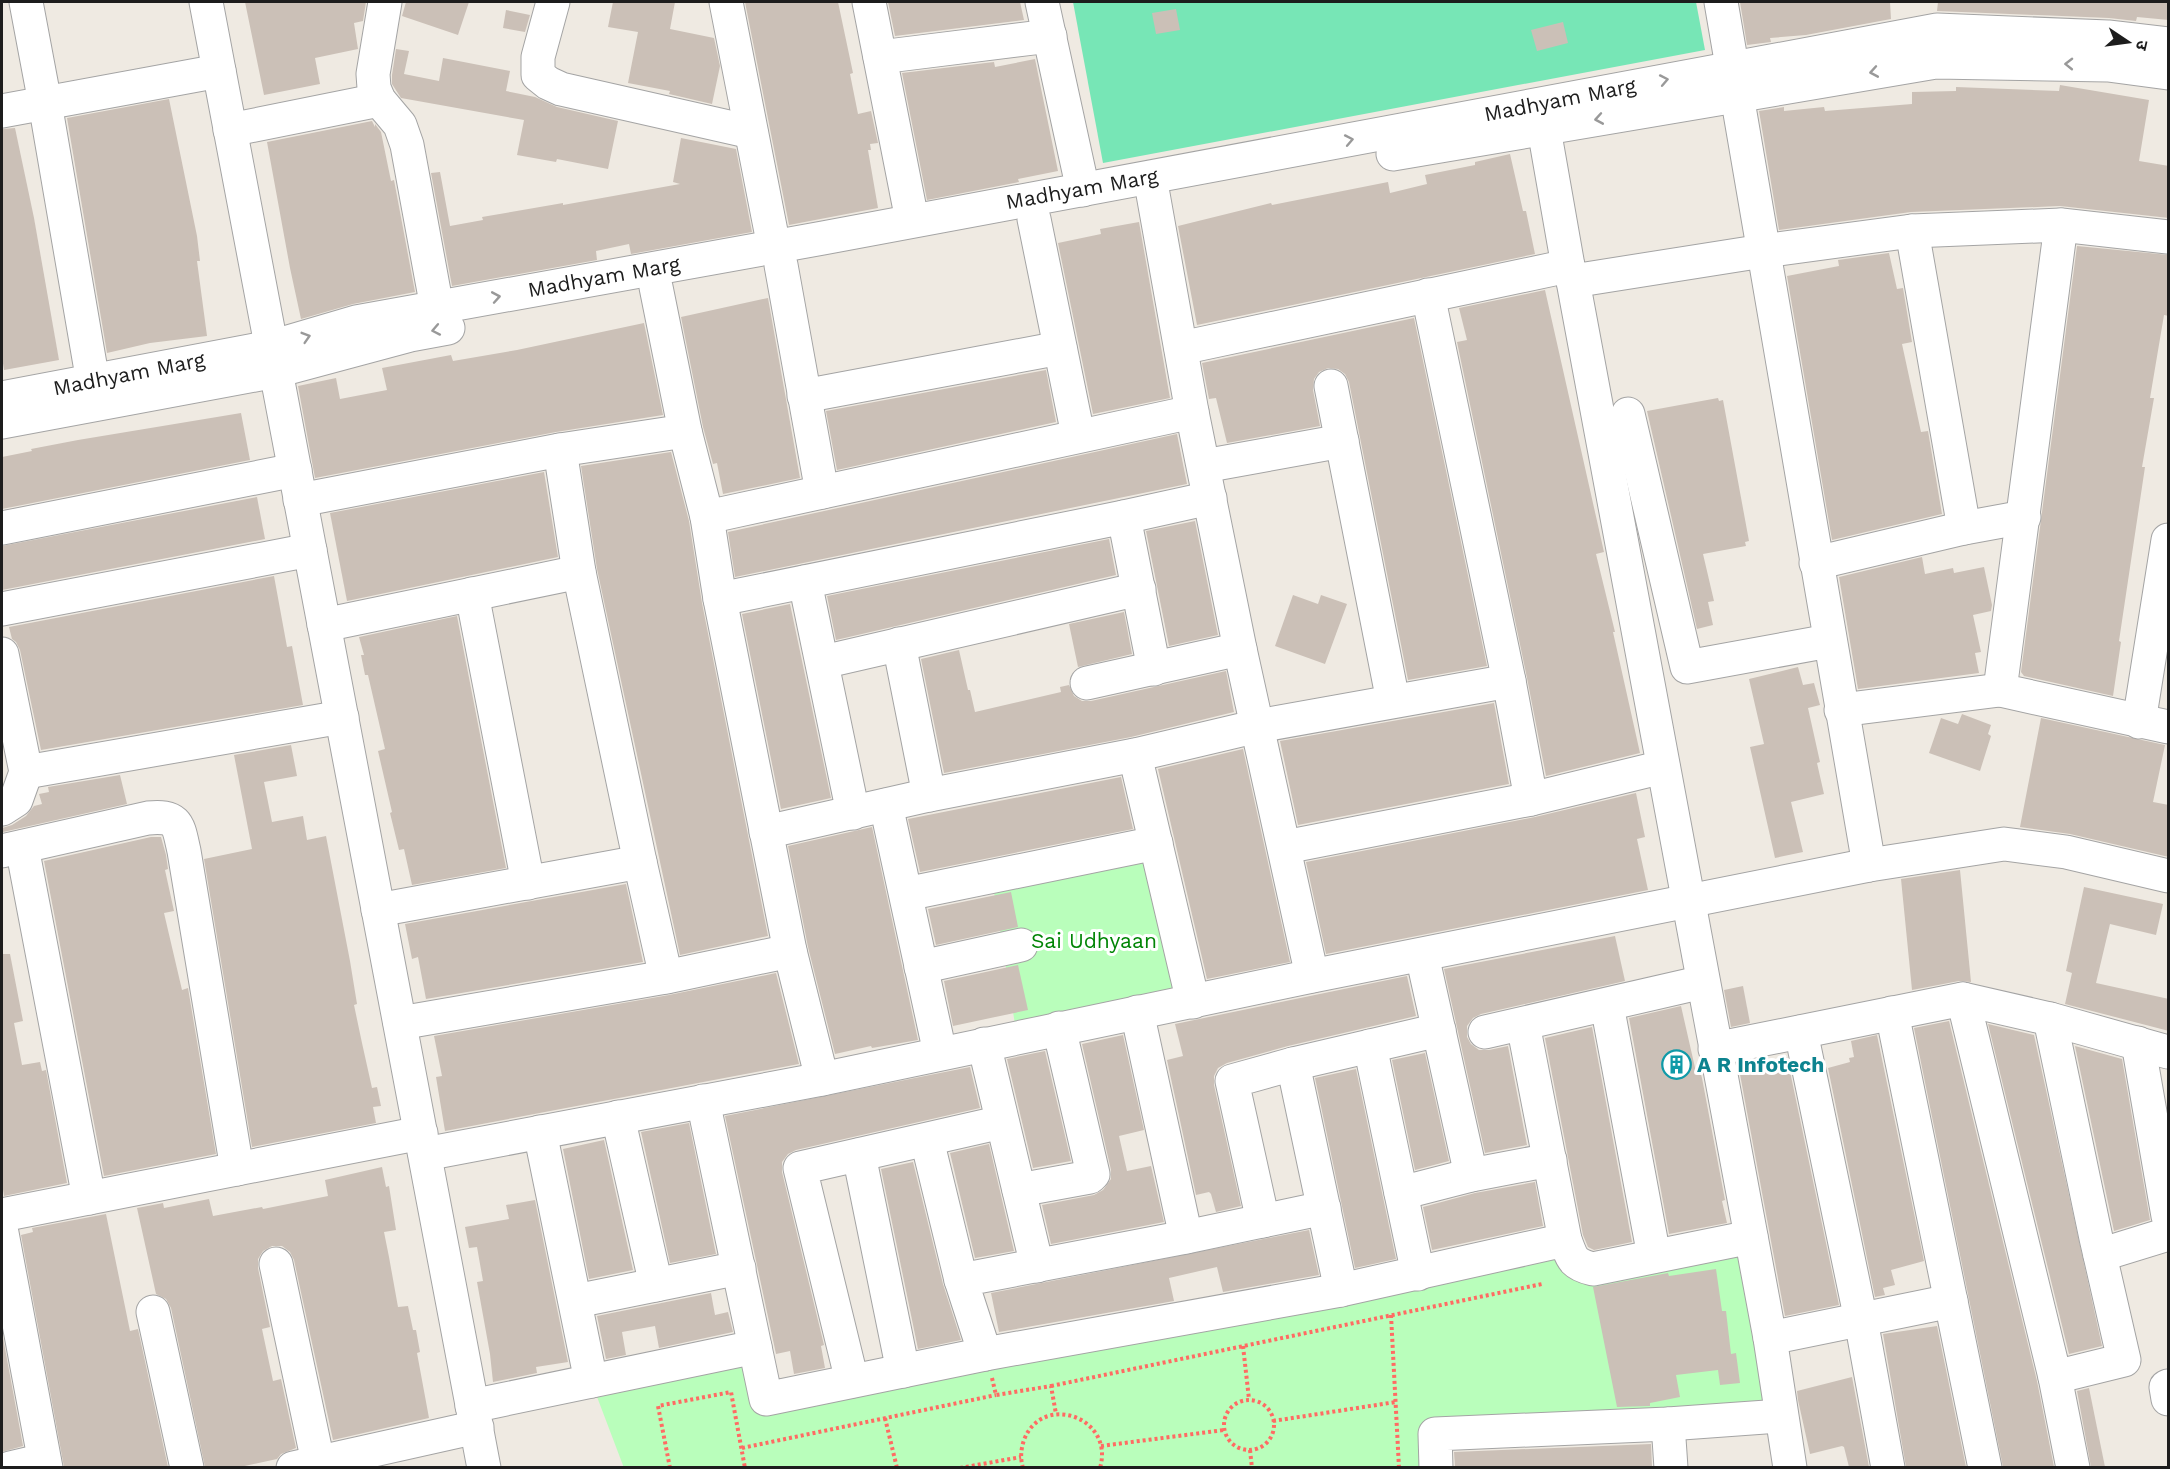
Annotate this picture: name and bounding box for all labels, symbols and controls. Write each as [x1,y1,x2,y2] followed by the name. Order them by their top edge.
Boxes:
[2098,12,2158,72] north arrow
[2132,39,2152,53] text: उ
[2064,58,2073,70] one-way arrow
[1870,66,1879,78] one-way arrow
[1482,72,1639,126] street label: Madhyam Marg
[1660,75,1669,87] one-way arrow
[1595,113,1604,125] one-way arrow
[1344,134,1354,147] one-way arrow
[1004,163,1161,214] street label: Madhyam Marg
[526,251,683,302] street label: Madhyam Marg
[491,291,501,304] one-way arrow
[432,323,442,336] one-way arrow
[300,332,311,344] one-way arrow
[51,346,208,400] street label: Madhyam Marg
[1031,928,1157,953] park label: Sai Udhyaan
[1660,1049,1692,1081] building icon: A R Infotech
[1697,1052,1824,1077] place label: A R Infotech

